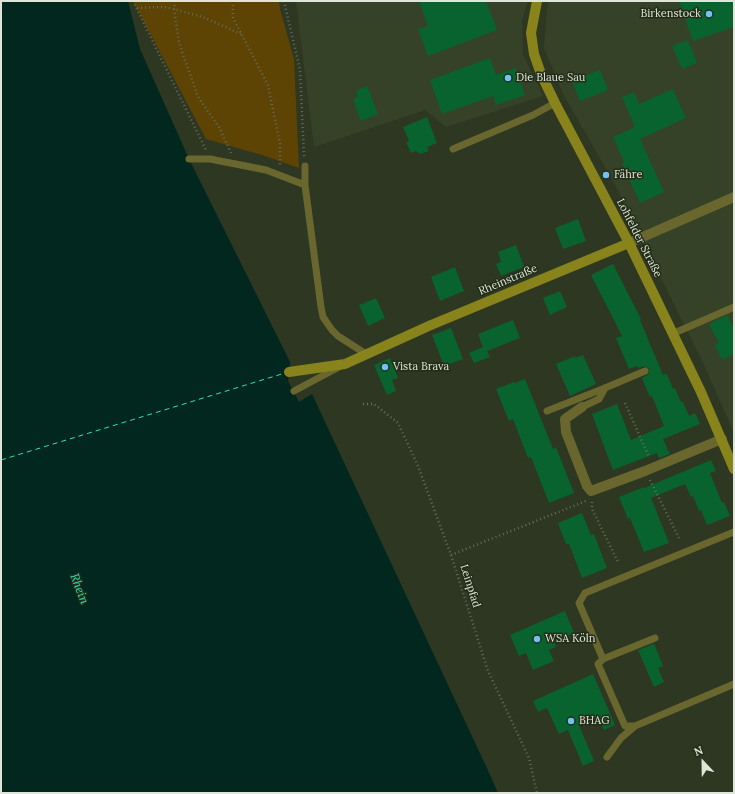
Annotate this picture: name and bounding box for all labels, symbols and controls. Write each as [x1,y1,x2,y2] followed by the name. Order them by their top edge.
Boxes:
[640,7,701,21] place label: Birkenstock
[704,9,714,19] marker: Birkenstock
[516,71,585,85] place label: Die Blaue Sau
[503,73,513,83] marker: Die Blaue Sau
[614,168,643,182] place label: Fähre
[601,170,611,180] marker: Fähre
[613,196,665,280] street label: Lohfelder Straße
[477,262,539,298] street label: Rheinstraße
[393,360,449,374] place label: Vista Brava
[380,362,390,372] marker: Vista Brava
[457,563,483,609] street label: Leinpfad
[67,572,91,606] water label: Rhein
[545,632,595,646] place label: WSA Köln
[532,634,542,644] marker: WSA Köln
[579,714,610,728] place label: BHAG
[566,716,576,726] marker: BHAG
[683,742,723,782] north arrow
[692,743,705,759] text: N

